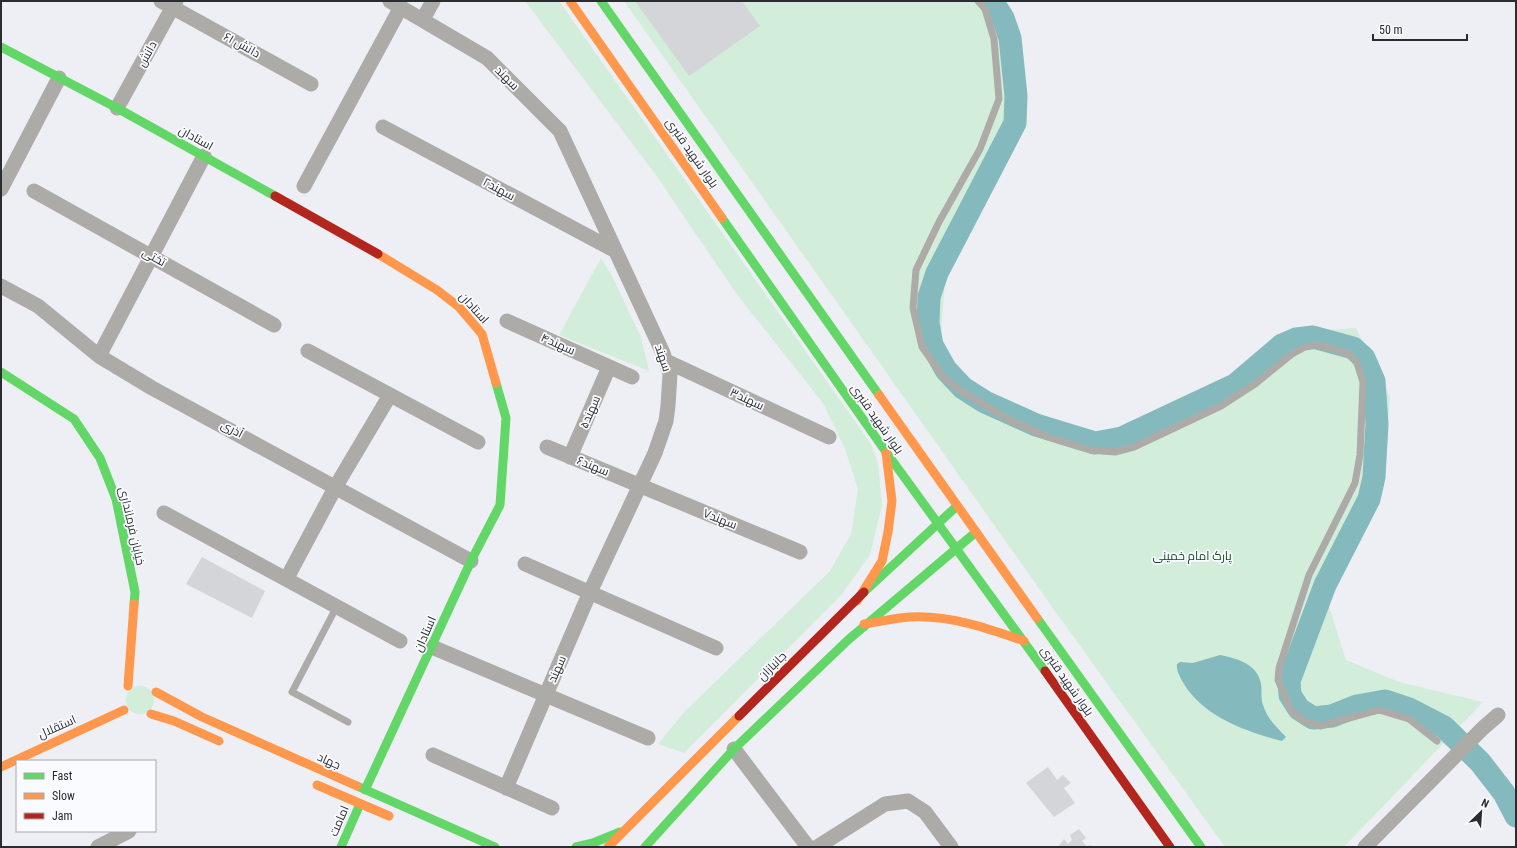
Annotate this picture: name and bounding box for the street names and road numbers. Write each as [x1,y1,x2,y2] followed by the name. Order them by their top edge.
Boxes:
[221,29,263,61] street label: دانش ۶۱
[134,39,160,69] street label: دانش
[492,63,522,93] street label: سهند
[663,115,721,191] street label: بلوار شهید قنبری
[176,123,216,153] street label: استادان
[481,175,517,203] street label: سهند۲
[140,245,169,269] street label: تختی
[456,289,492,327] street label: استادان
[539,330,577,358] street label: سهند۴
[652,343,674,373] street label: سهند
[848,381,906,457] street label: بلوار شهید قنبری
[728,385,766,413] street label: سهند۳
[577,393,603,431] street label: سهند۵
[219,417,246,441] street label: آذری
[575,453,611,479] street label: سهند۶
[116,485,148,567] street label: خیابان فرمانداری
[701,506,739,532] street label: سهند۷
[411,614,439,654] street label: استادان
[1038,643,1096,719] street label: بلوار شهید قنبری
[755,649,789,683] street label: جانبازان
[545,653,569,685] street label: سهند
[36,712,78,742] street label: استقلال
[315,750,343,772] street label: جهاد
[326,804,352,838] street label: امامت

